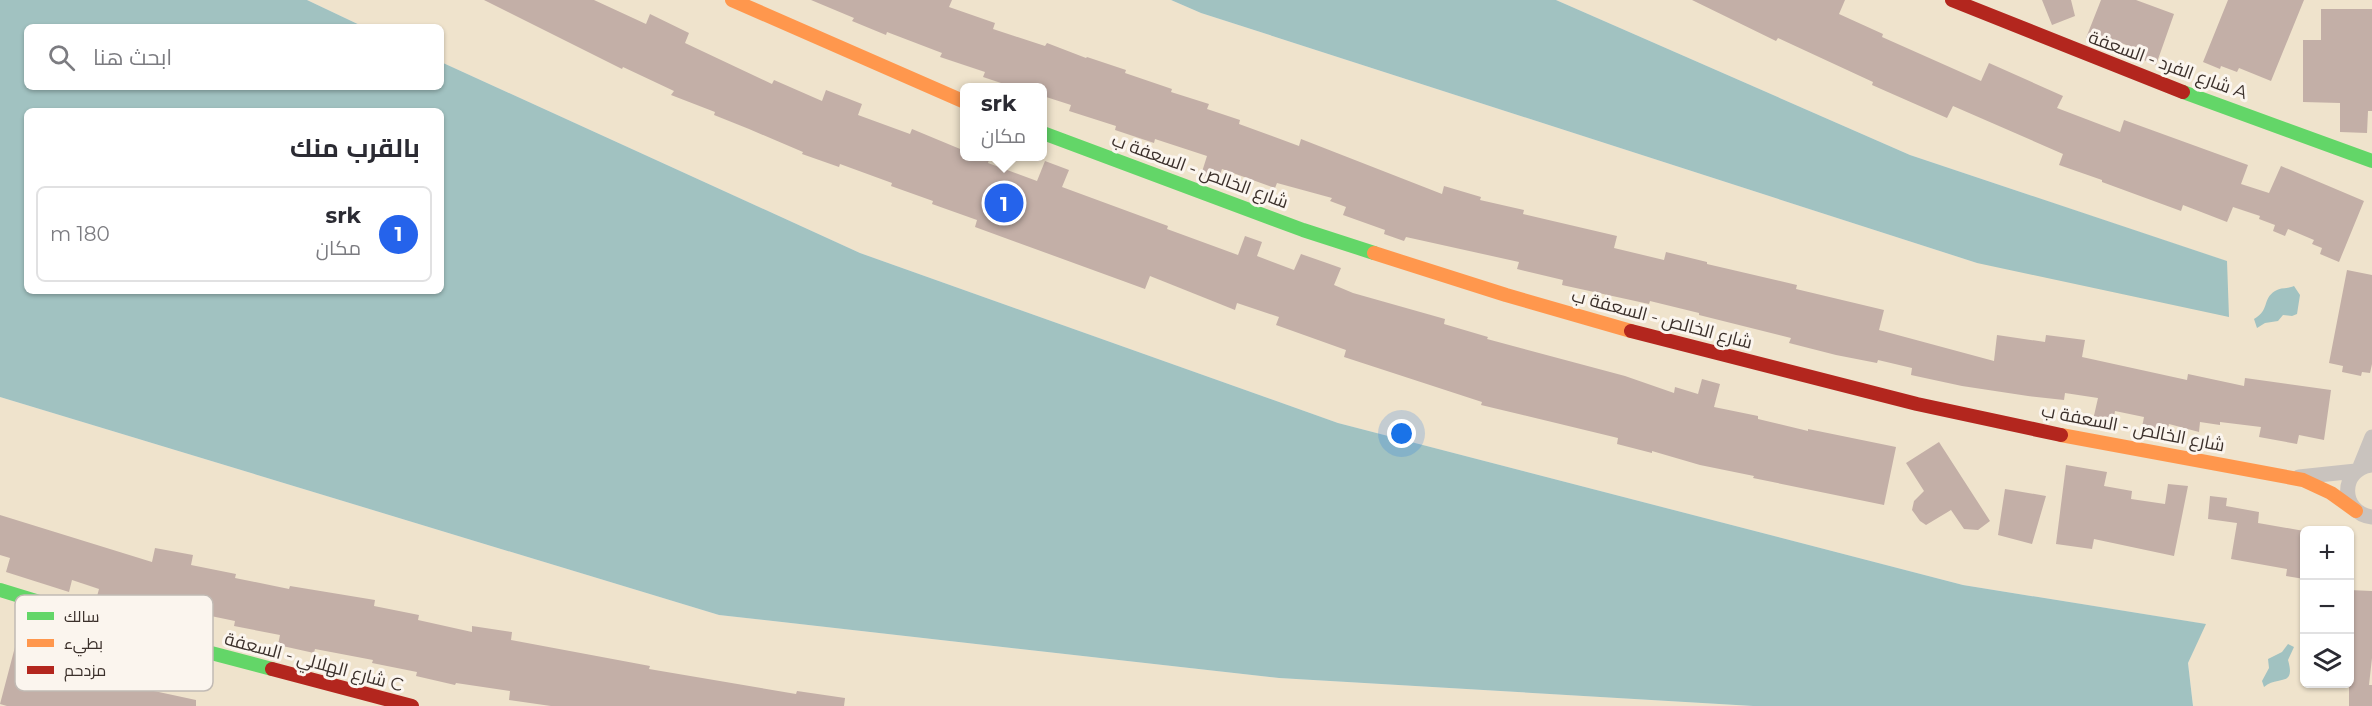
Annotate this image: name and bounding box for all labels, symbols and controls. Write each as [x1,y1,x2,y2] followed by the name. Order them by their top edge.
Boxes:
[24,24,444,90] search box
[2085,26,2251,105] street label: شارع الفرد - السعفة A
[45,41,78,74] icon: search
[93,44,172,71] text: ابحث هنا
[960,83,1047,161] popup
[981,90,1016,117] text: srk
[981,124,1026,148] text: مكان
[1108,129,1291,214] street label: شارع الخالص - السعفة ب
[290,132,420,164] text: بالقرب منك
[984,180,1024,226] pin: 1
[326,202,361,229] text: srk
[50,222,110,246] text: 180 m
[395,222,402,246] text: 1
[316,236,361,260] text: مكان
[1569,284,1755,355] street label: شارع الخالص - السعفة ب
[2039,399,2227,458] street label: شارع الخالص - السعفة ب
[1387,419,1416,448] your location
[2300,526,2354,688] map controls
[2300,526,2354,580] button: +
[2300,580,2354,634] button: −
[15,595,213,691] legend
[64,607,99,626] text: سالك
[221,628,406,699] street label: شارع الهلالي - السعفة C
[64,634,103,657] text: بطيء
[2300,634,2354,688] button: layers
[64,661,106,682] text: مزدحم

